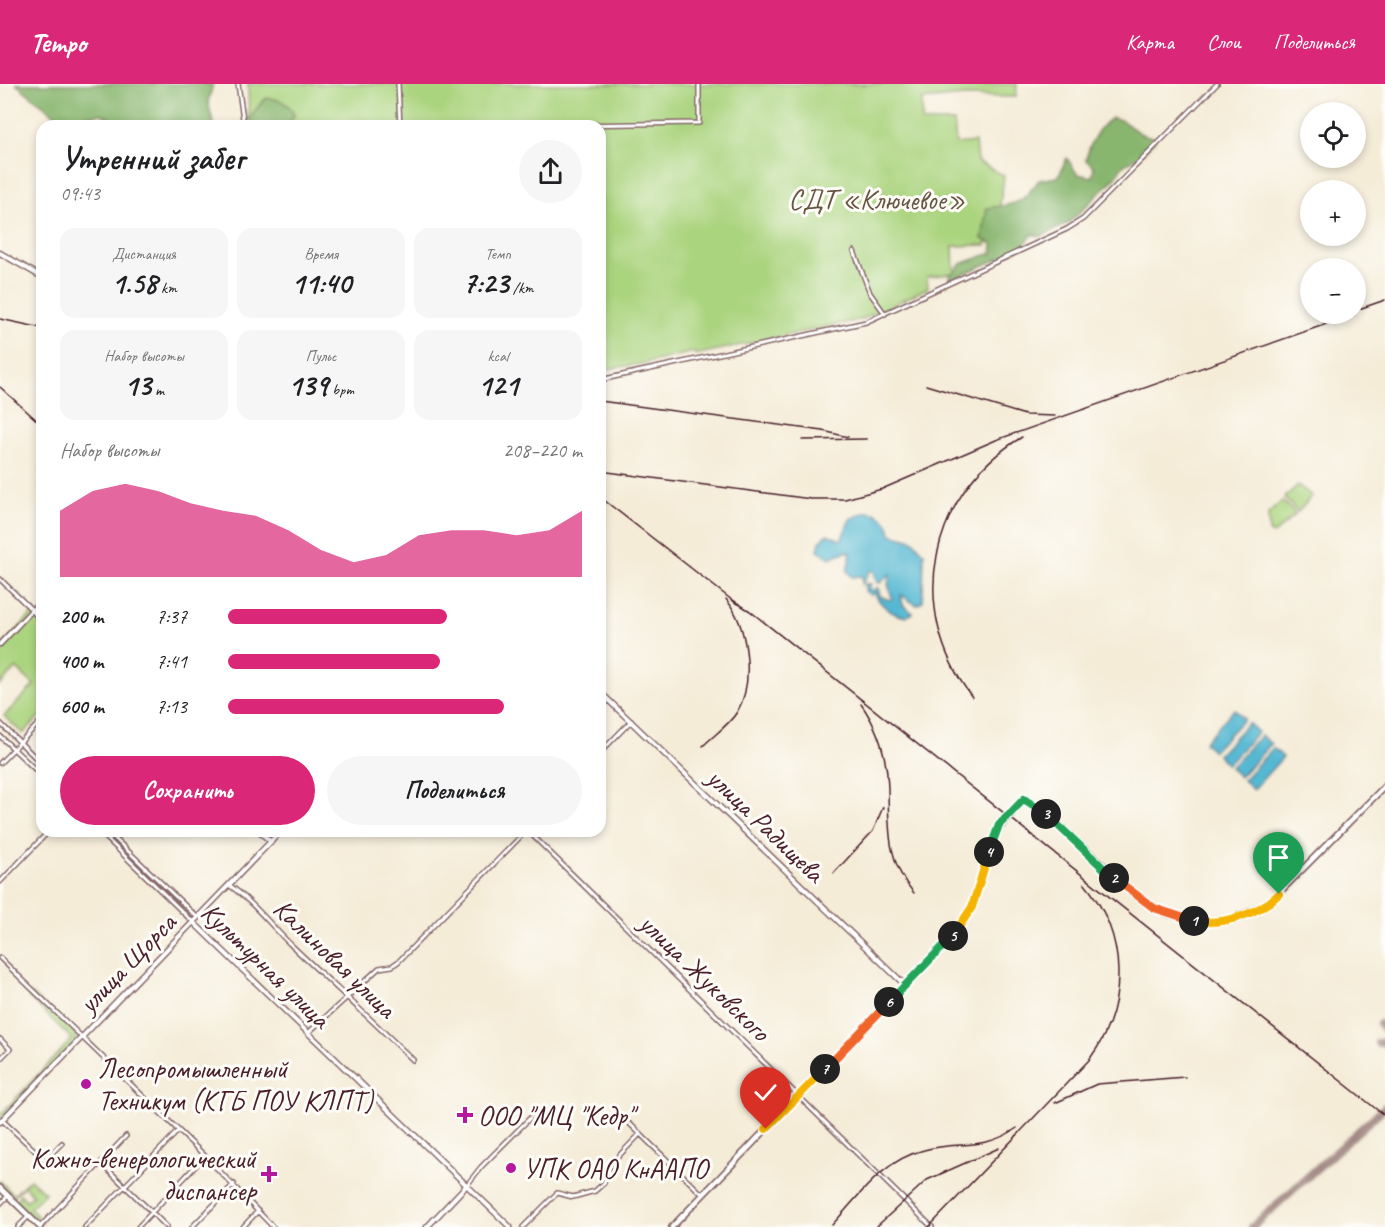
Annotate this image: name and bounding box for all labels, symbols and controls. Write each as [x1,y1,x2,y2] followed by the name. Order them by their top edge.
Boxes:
[30,25,86,60] text: Tempo
[1126,29,1174,55] text: Карта
[1207,29,1241,55] text: Слои
[1274,29,1355,55] text: Поделиться
[1300,102,1366,324] map controls
[1300,102,1366,168] button: locate
[60,137,244,179] text: Утренний забег
[519,140,582,203] button: share
[1300,180,1366,246] button: +
[60,181,100,206] text: 09:43
[789,182,965,217] park label: СДТ «Ключевое»
[112,244,176,264] text: Дистанция
[304,244,338,264] text: Время
[485,244,511,264] text: Темп
[1300,258,1366,324] button: −
[111,264,157,302] text: 1.58
[291,264,351,302] text: 11:40
[462,264,509,302] text: 7:23
[157,278,177,298] text: km
[509,278,534,298] text: /km
[104,346,184,366] text: Набор высоты
[306,346,336,366] text: Пульс
[487,346,509,366] text: kcal
[124,366,151,404] text: 13
[288,366,328,404] text: 139
[478,366,518,404] text: 121
[151,380,164,400] text: m
[328,380,354,400] text: bpm
[60,438,159,463] text: Набор высоты
[503,438,582,463] text: 208–220 m
[60,604,103,629] text: 200 m
[156,604,187,629] text: 7:37
[60,649,103,674] text: 400 m
[156,649,187,674] text: 7:41
[60,694,104,719] text: 600 m
[156,694,187,719] text: 7:13
[60,756,315,825] button: Сохранить
[327,756,582,825] button: Поделиться
[698,759,833,891] street label: улица Радищева
[1031,799,1061,829] pin: 3
[1042,804,1050,824] text: 3
[1253,832,1304,894] pin
[974,837,1004,867] pin: 4
[1262,841,1295,874] icon: arrive
[985,842,993,862] text: 4
[1099,863,1129,893] pin: 2
[1110,868,1118,888] text: 2
[266,891,405,1026] street label: Калиновая улица
[194,894,339,1037] street label: Культурная улица
[69,904,185,1022] street label: улица Щорса
[631,904,779,1050] street label: улица Жуковского
[1179,906,1209,936] pin: 1
[1190,911,1198,931] text: 1
[938,921,968,951] pin: 5
[950,926,956,946] text: 5
[874,987,904,1017] pin: 6
[885,992,893,1012] text: 6
[98,1051,375,1118] place label: Лесопромышленный Техникум (КГБ ПОУ КЛПТ)
[810,1054,840,1084] pin: 7
[821,1059,829,1079] text: 7
[740,1067,791,1129] pin
[749,1076,782,1109] icon: check
[79,1077,93,1091] marker: Лесопромышленный Техникум (КГБ ПОУ КЛПТ)
[478,1098,639,1133] place label: ООО "МЦ "Кедр"
[456,1106,474,1124] marker: ООО "МЦ "Кедр"
[31,1141,258,1208] place label: Кожно-венерологический диспансер
[523,1151,711,1186] place label: УПК ОАО КнААПО
[504,1161,518,1175] marker: УПК ОАО КнААПО
[260,1165,278,1183] marker: Кожно-венерологический диспансер

